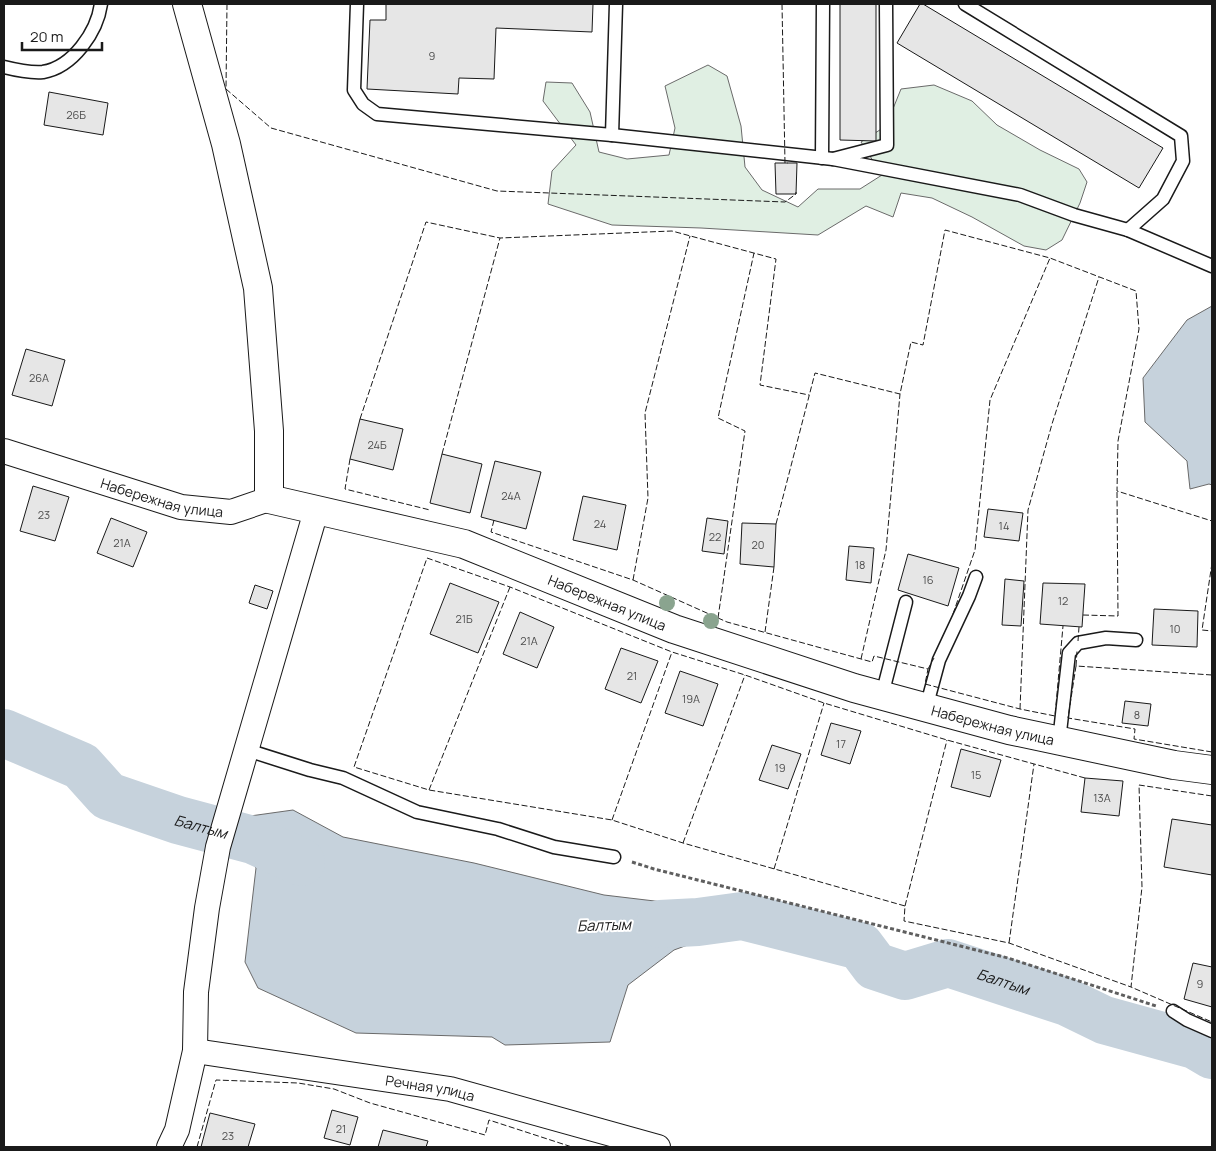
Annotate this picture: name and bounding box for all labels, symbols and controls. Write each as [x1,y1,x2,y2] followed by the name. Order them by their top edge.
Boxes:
[22,20,102,52] scale bar
[30,26,63,47] text: 20 m
[429,48,436,63] house number: 9
[66,107,86,122] house number: 26Б
[29,370,49,385] house number: 26А
[367,437,387,452] house number: 24Б
[98,473,224,521] street label: Набережная улица
[501,488,521,503] house number: 24А
[38,507,50,522] house number: 23
[594,516,606,531] house number: 24
[999,518,1009,533] house number: 14
[709,529,721,544] house number: 22
[113,535,131,550] house number: 21А
[752,537,764,552] house number: 20
[855,557,865,572] house number: 18
[545,570,669,634] street label: Набережная улица
[922,572,934,587] house number: 16
[1058,593,1068,608] house number: 12
[455,611,473,626] house number: 21Б
[1169,621,1181,636] house number: 10
[520,633,538,648] house number: 21А
[627,668,637,683] house number: 21
[682,691,700,706] house number: 19А
[929,700,1056,749] street label: Набережная улица
[1134,707,1140,722] house number: 8
[836,736,846,751] house number: 17
[774,760,786,775] house number: 19
[971,767,981,782] house number: 15
[1093,790,1111,805] house number: 13А
[172,809,231,844] water label: Балтым
[577,914,633,936] water label: Балтым
[974,963,1034,1000] water label: Балтым
[1197,976,1204,991] house number: 9
[384,1070,477,1105] street label: Речная улица
[336,1121,346,1136] house number: 21
[222,1128,234,1143] house number: 23

